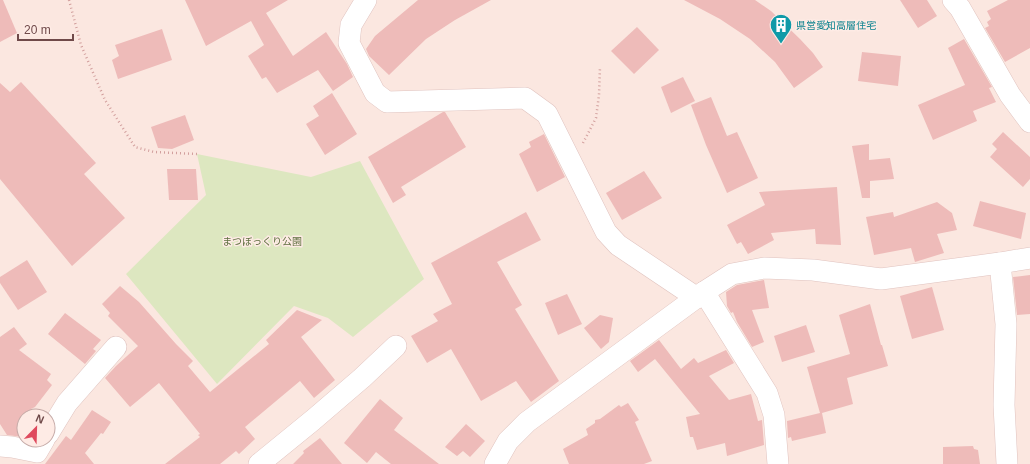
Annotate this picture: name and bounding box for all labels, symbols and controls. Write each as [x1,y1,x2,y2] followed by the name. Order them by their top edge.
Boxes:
[768,12,794,45] building icon: 県営愛知高層住宅
[18,16,73,42] scale bar
[796,20,876,31] place label: 県営愛知高層住宅
[24,23,51,37] text: 20 m
[222,236,302,247] park label: まつぼっくり公園
[16,408,56,448] north arrow
[34,412,46,426] text: N

